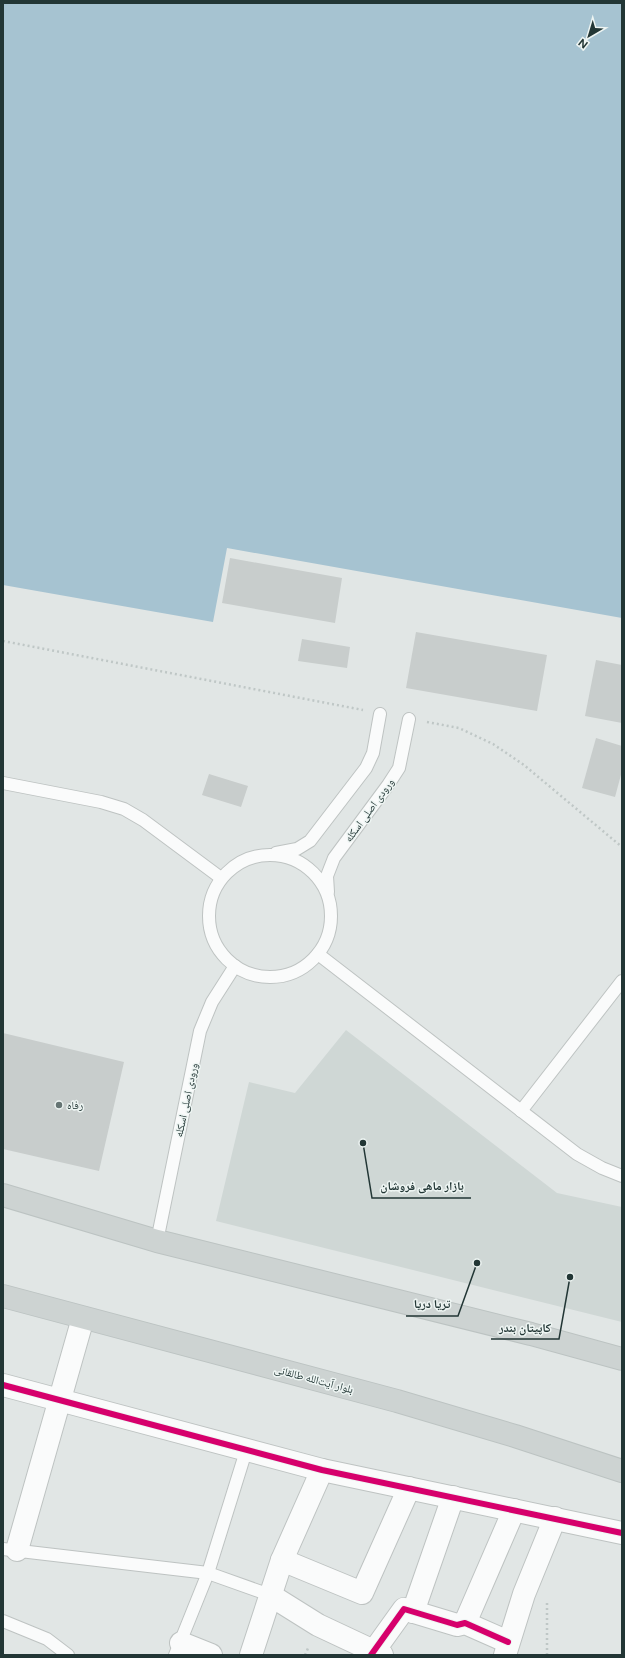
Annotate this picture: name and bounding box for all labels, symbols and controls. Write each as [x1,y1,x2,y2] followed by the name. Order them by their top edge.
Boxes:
[569,16,609,56] north arrow
[576,36,591,51] text: N
[342,776,397,845] street label: ورودی اصلی اسکله
[172,1062,201,1138] street label: ورودی اصلی اسکله
[67,1099,83,1112] place label: رفاه
[54,1100,64,1110] marker: رفاه
[372,1174,471,1198] callout: بازار ماهی فروشان
[380,1179,464,1194] text: بازار ماهی فروشان
[406,1292,458,1316] callout: تریا دریا
[414,1297,451,1311] text: تریا دریا
[491,1315,559,1339] callout: کاپیتان بندر
[498,1321,552,1336] text: کاپیتان بندر
[273,1363,355,1396] street label: بلوار آیت‌الله طالقانی

